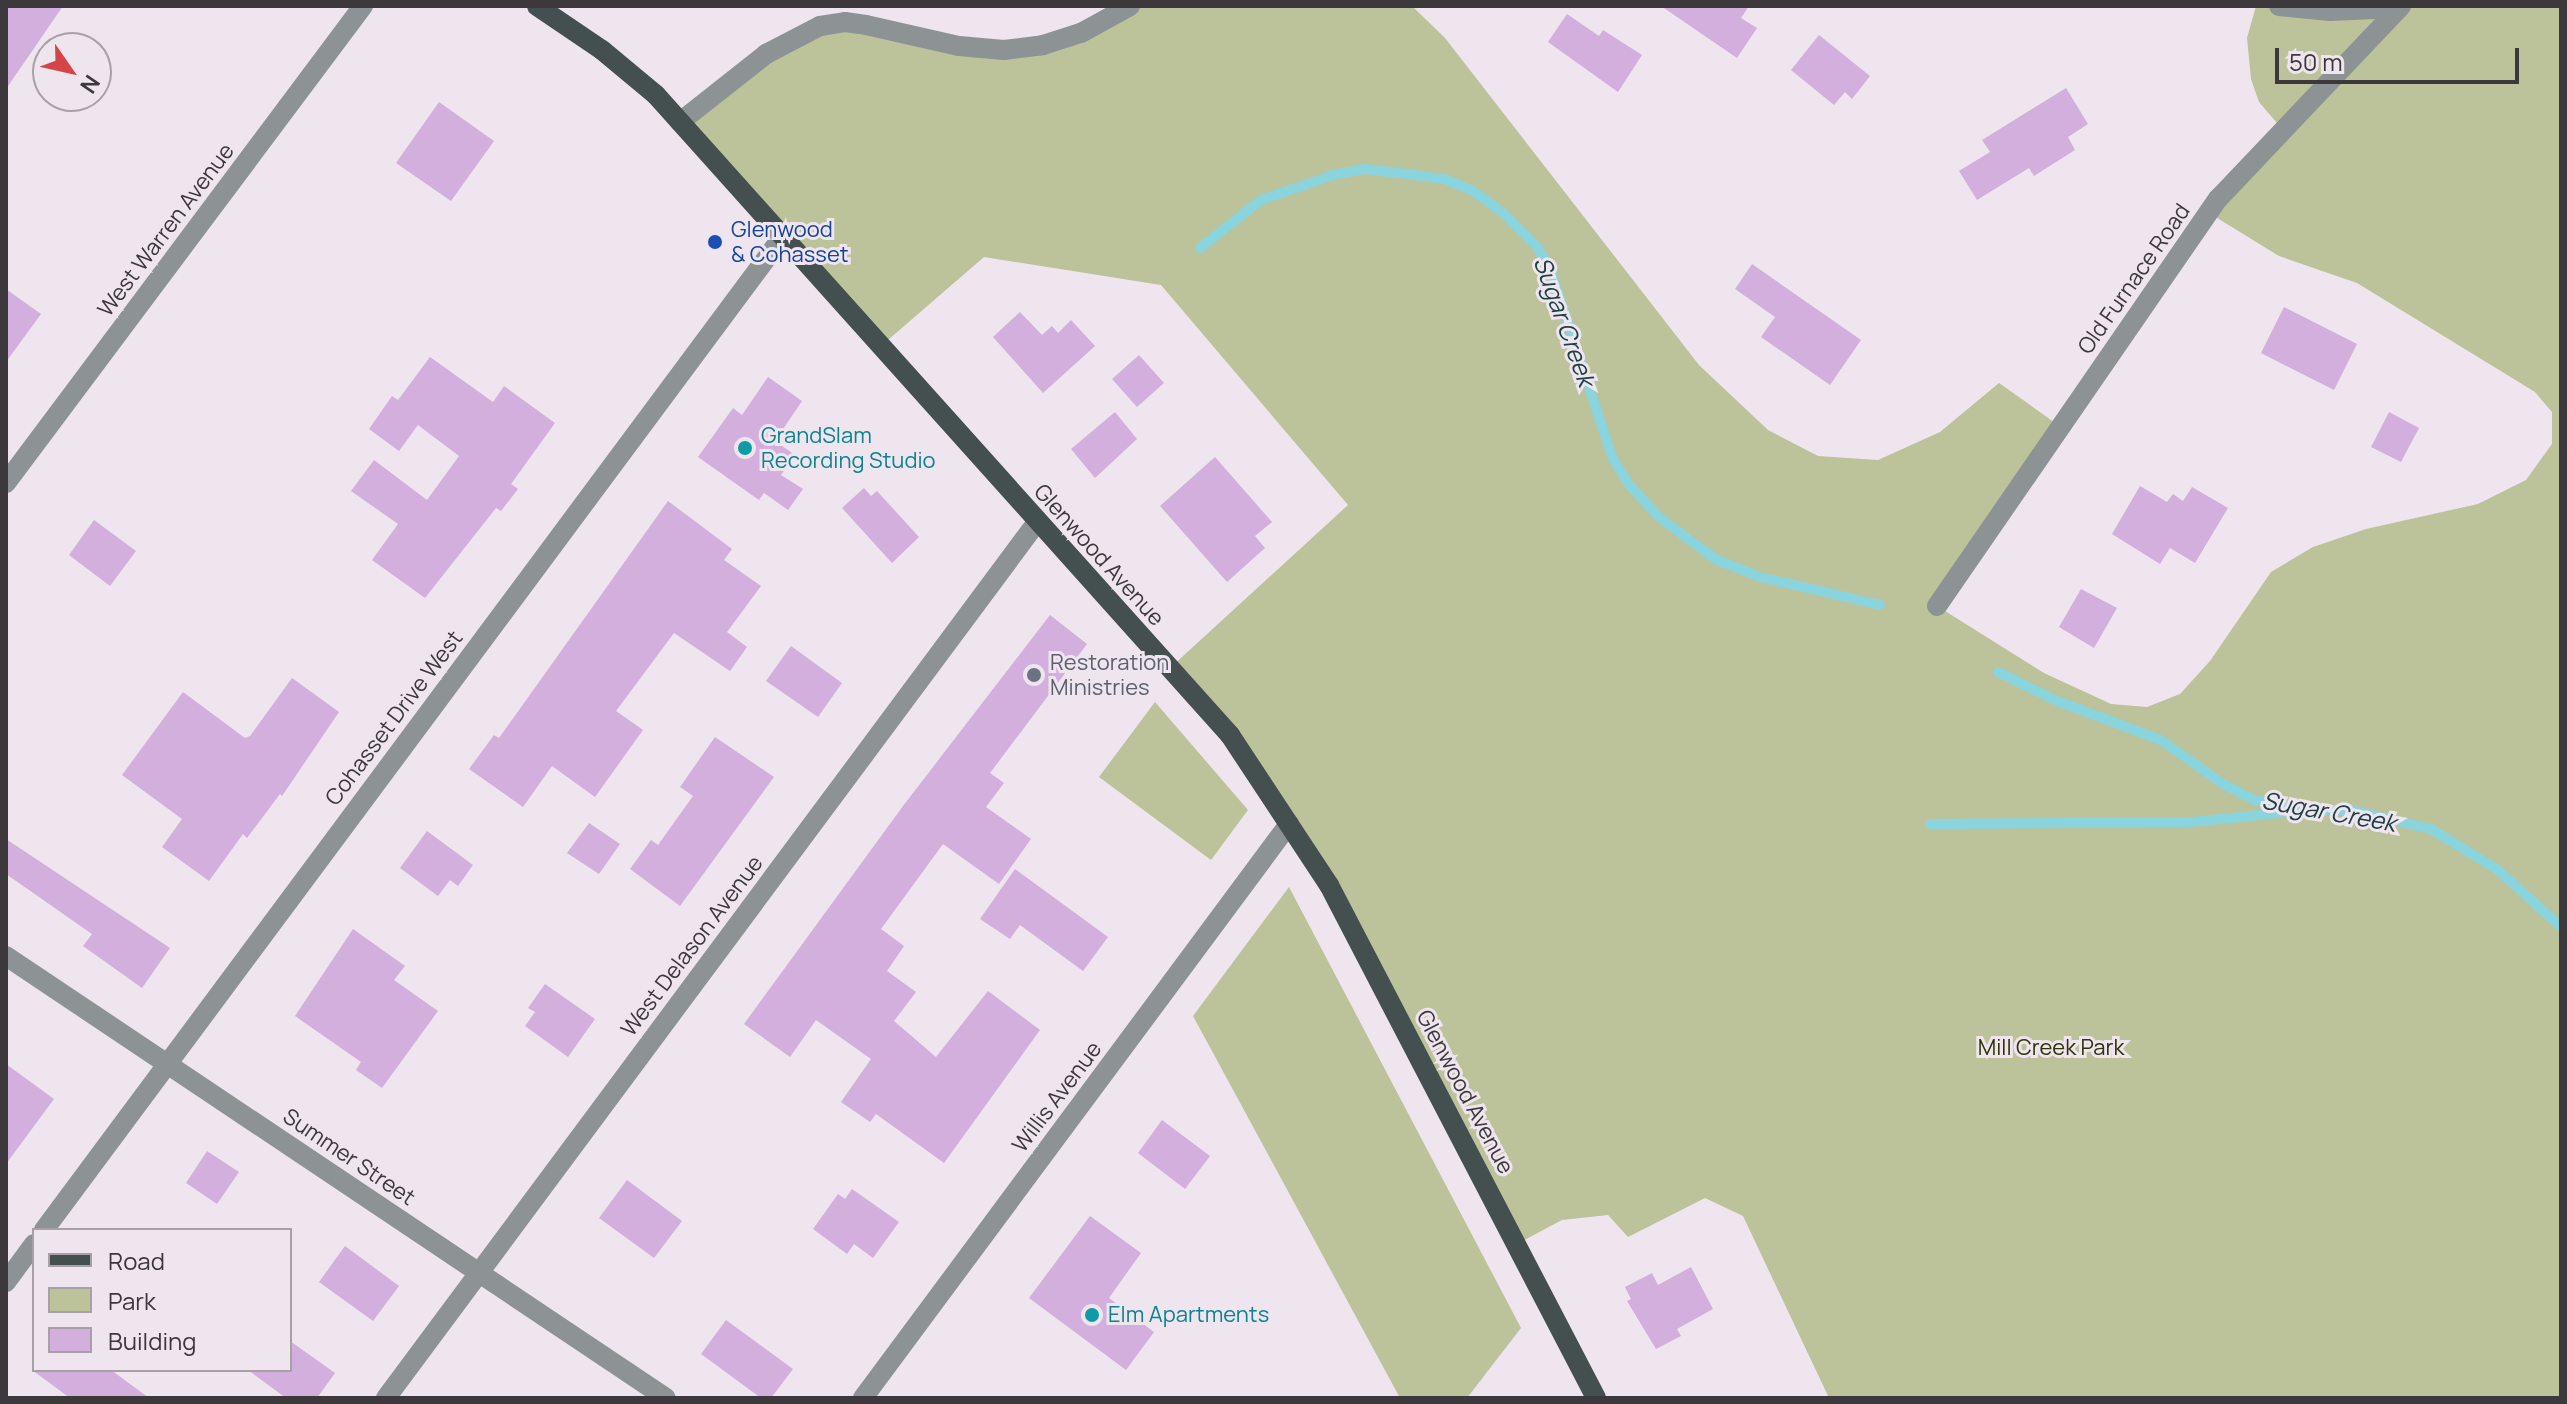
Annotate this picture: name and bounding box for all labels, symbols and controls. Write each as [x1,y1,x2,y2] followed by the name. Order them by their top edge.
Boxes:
[32,32,112,112] north arrow
[2279,32,2523,82] scale bar
[2289,45,2343,78] text: 50 m
[73,69,107,99] text: N
[92,138,240,322] street label: West Warren Avenue
[2072,199,2196,359] street label: Old Furnace Road
[731,216,849,268] place label: Glenwood & Cohasset
[706,233,724,251] marker: Glenwood & Cohasset
[1528,252,1602,390] water label: Sugar Creek
[761,422,936,474] place label: GrandSlam Recording Studio
[736,439,754,457] marker: GrandSlam Recording Studio
[1028,479,1170,631] street label: Glenwood Avenue
[320,626,468,810] street label: Cohasset Drive West
[1050,649,1169,700] place label: Restoration Ministries
[1025,666,1043,684] marker: Restoration Ministries
[2260,785,2398,837] water label: Sugar Creek
[615,851,769,1041] street label: West Delason Avenue
[1411,1006,1519,1178] street label: Glenwood Avenue
[1978,1035,2124,1061] park label: Mill Creek Park
[1007,1036,1107,1158] street label: Willis Avenue
[278,1103,420,1211] street label: Summer Street
[32,1228,292,1372] legend
[108,1244,165,1277] text: Road
[108,1284,156,1317] text: Park
[1108,1302,1269,1328] place label: Elm Apartments
[1083,1306,1101,1324] marker: Elm Apartments
[108,1324,196,1357] text: Building

